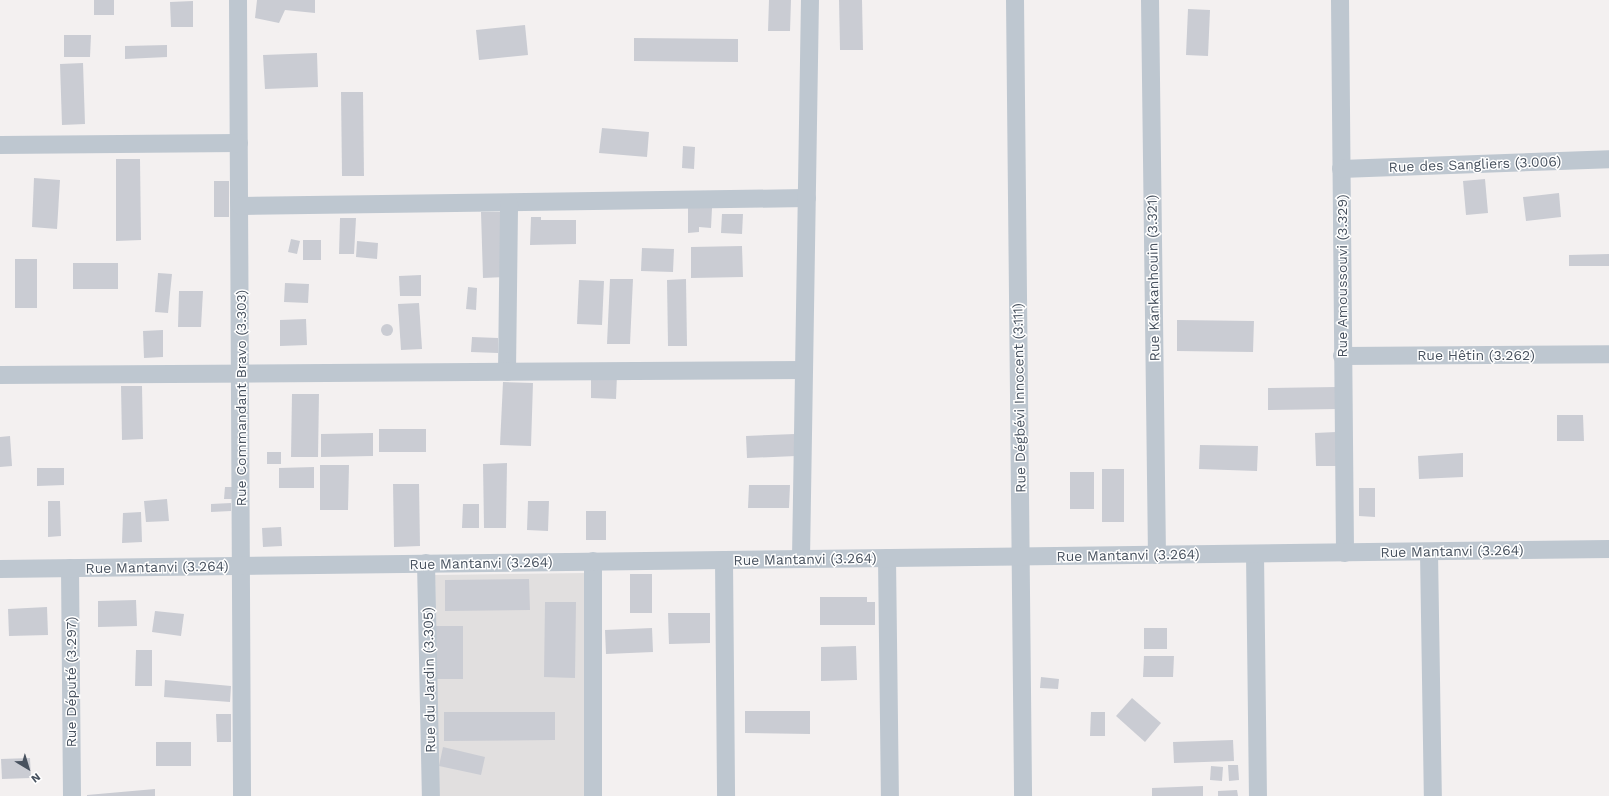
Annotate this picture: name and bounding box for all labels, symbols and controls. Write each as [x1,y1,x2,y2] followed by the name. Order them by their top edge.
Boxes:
[1388,153,1562,175] street label: Rue des Sangliers (3.006)
[1334,194,1350,358] street label: Rue Amoussouvi (3.329)
[1143,195,1163,361] street label: Rue Kankanhouin (3.321)
[233,290,249,506] street label: Rue Commandant Bravo (3.303)
[1009,303,1029,493] street label: Rue Dégbévi Innocent (3.111)
[1417,347,1535,363] street label: Rue Hêtin (3.262)
[1380,541,1524,561] street label: Rue Mantanvi (3.264)
[1056,545,1200,565] street label: Rue Mantanvi (3.264)
[733,549,877,569] street label: Rue Mantanvi (3.264)
[409,553,553,573] street label: Rue Mantanvi (3.264)
[85,557,229,577] street label: Rue Mantanvi (3.264)
[419,607,439,753] street label: Rue du Jardin (3.305)
[63,617,79,747] street label: Rue Député (3.297)
[8,748,48,788] north arrow
[28,770,43,785] text: N

